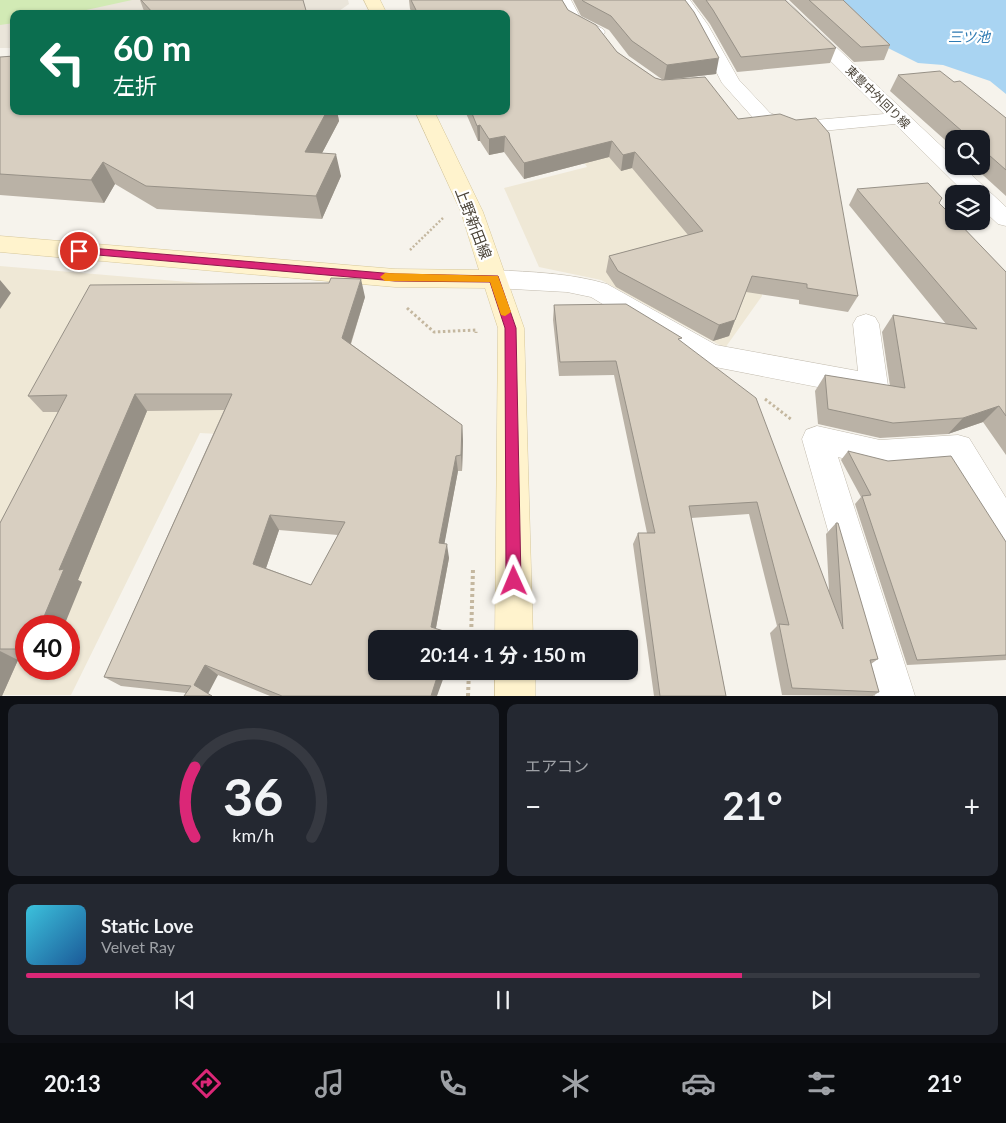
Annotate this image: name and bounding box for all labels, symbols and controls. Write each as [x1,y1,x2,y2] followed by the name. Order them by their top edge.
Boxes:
[113,26,191,68] text: 60 m
[948,28,992,45] water label: 三ツ池
[30,30,95,95] icon: left
[843,62,913,132] street label: 東豊中外回り線
[113,72,157,99] text: 左折
[945,130,990,230] map controls
[945,130,990,175] button: search
[452,185,496,261] street label: 上野新田線
[945,185,990,230] button: layers
[58,230,100,272] pin
[65,237,93,265] icon: arrive
[487,554,539,606] position arrow
[15,615,80,680] speed limit sign: 40
[420,643,586,666] text: 20:14 · 1 分 · 150 m
[525,756,589,775] text: エアコン
[223,765,284,827] text: 36
[723,782,782,828] text: 21°
[525,789,541,823] text: −
[964,789,980,823] text: +
[233,824,274,846] text: km/h
[101,914,193,937] text: Static Love
[101,937,175,956] text: Velvet Ray
[171,986,199,1014] icon: previous
[489,986,517,1014] icon: pause
[807,986,835,1014] icon: next
[189,1066,224,1101] icon: directions
[312,1066,347,1101] icon: music
[435,1066,470,1101] icon: phone
[558,1066,593,1101] icon: climate
[681,1066,716,1101] icon: car
[804,1066,839,1101] icon: filters
[44,1070,101,1097] text: 20:13
[927,1070,962,1097] text: 21°

